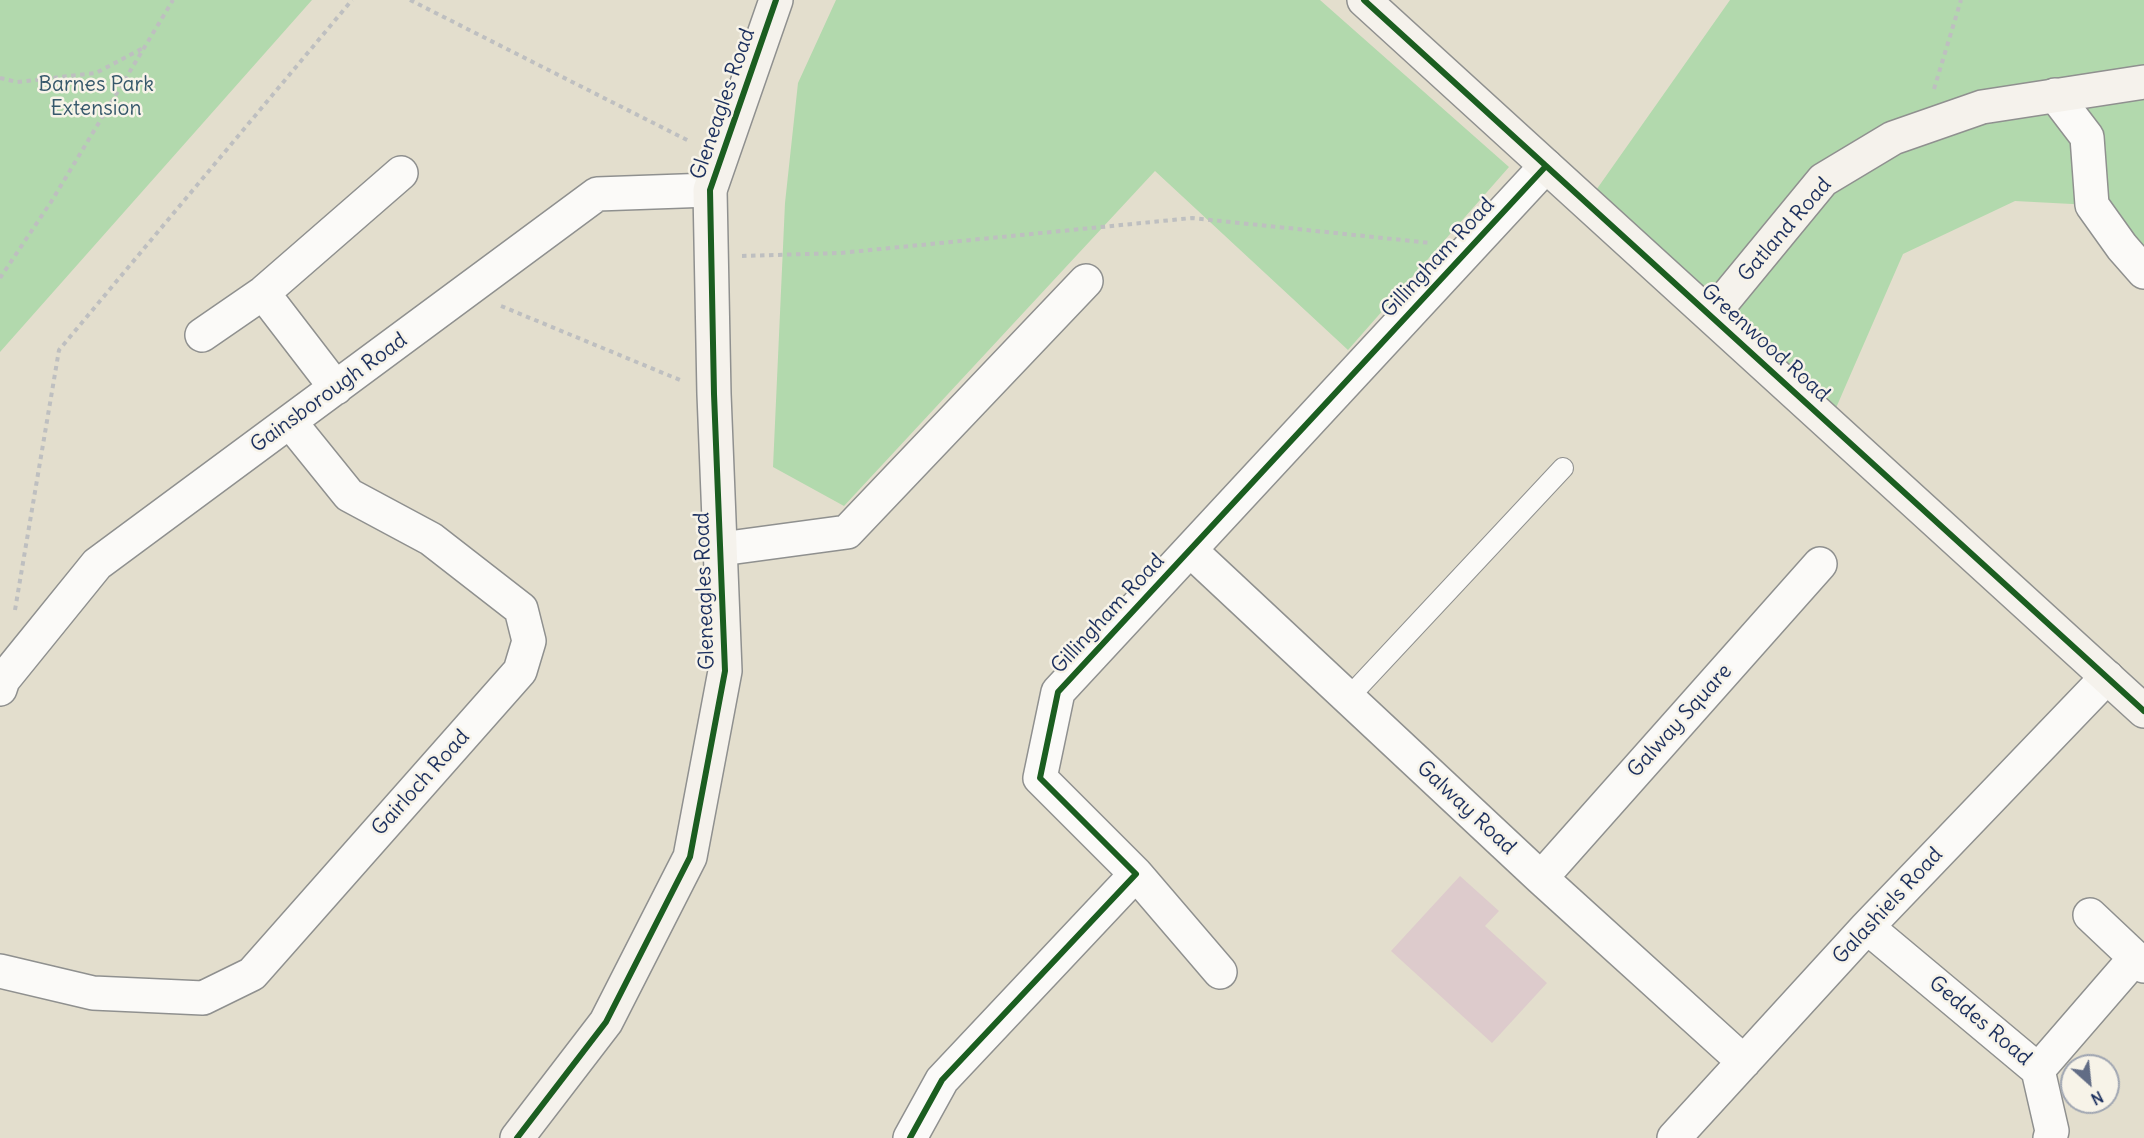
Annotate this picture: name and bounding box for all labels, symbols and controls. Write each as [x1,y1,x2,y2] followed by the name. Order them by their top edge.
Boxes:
[685,25,761,183] street label: Gleneagles Road
[38,72,154,122] park label: Barnes Park Extension
[1733,173,1837,287] street label: Gatland Road
[1376,193,1500,323] street label: Gillingham Road
[1695,279,1835,407] street label: Greenwood Road
[246,328,412,458] street label: Gainsborough Road
[690,512,720,670] street label: Gleneagles Road
[1046,549,1170,679] street label: Gillingham Road
[1622,659,1738,783] street label: Galway Square
[367,725,475,841] street label: Gairloch Road
[1411,756,1521,860] street label: Galway Road
[1828,843,1948,969] street label: Galashiels Road
[1924,971,2036,1071] street label: Geddes Road
[2060,1054,2120,1114] north arrow
[2088,1087,2107,1110] text: N

